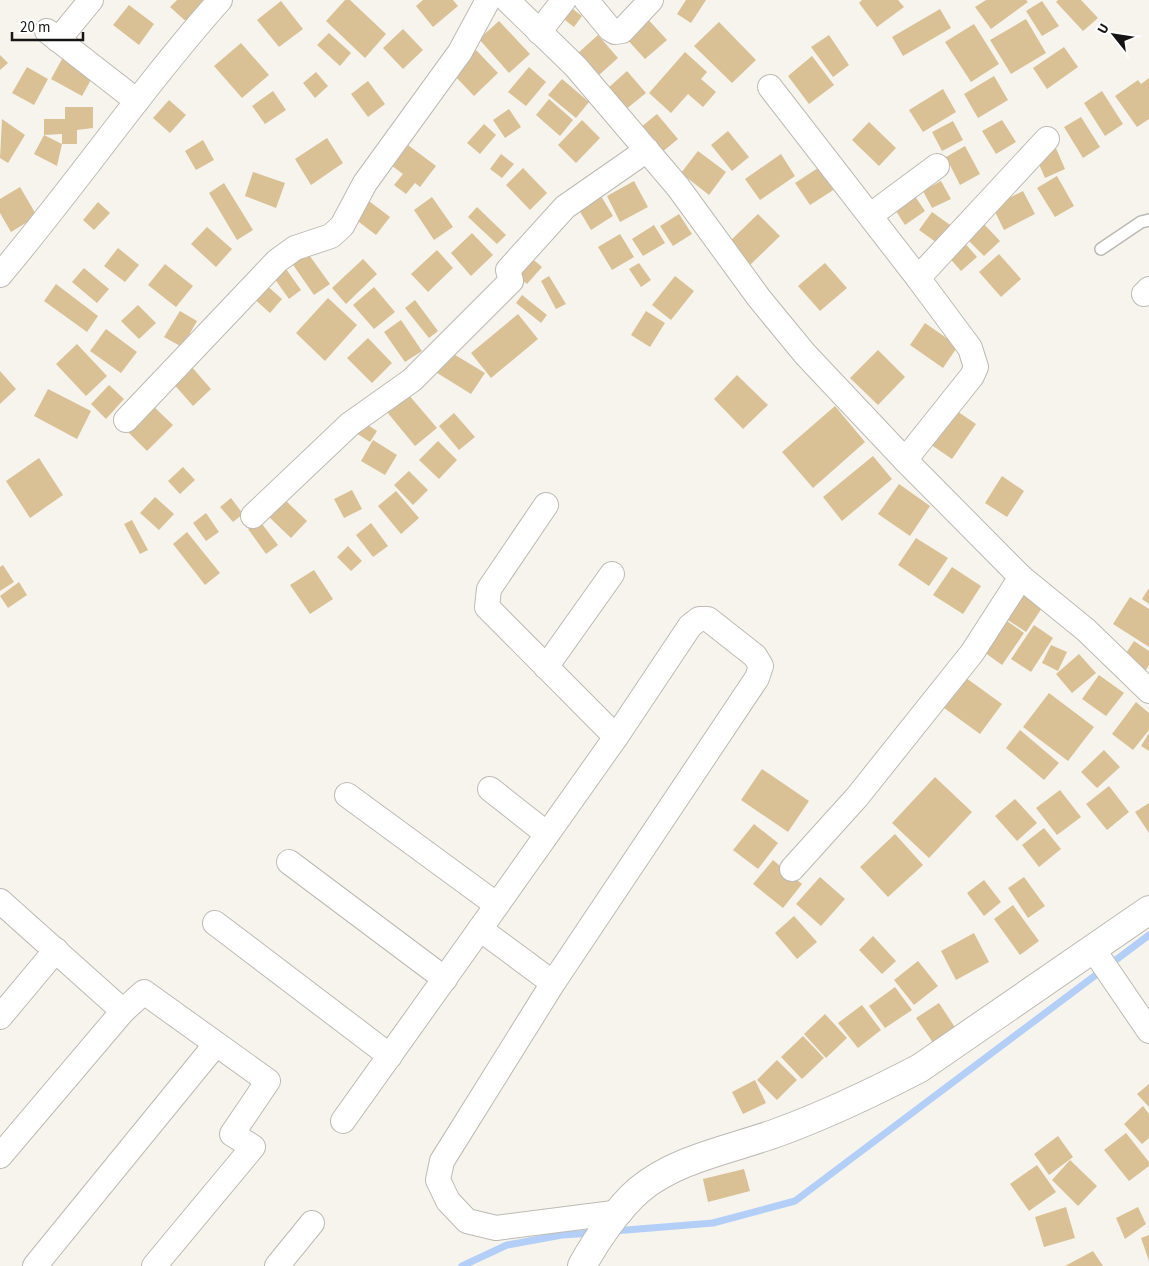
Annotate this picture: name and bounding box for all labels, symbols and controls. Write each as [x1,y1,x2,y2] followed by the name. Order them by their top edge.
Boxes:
[12,10,84,42] scale bar
[1089,10,1139,60] north arrow
[20,17,50,38] text: 20 m
[1093,20,1115,38] text: U

